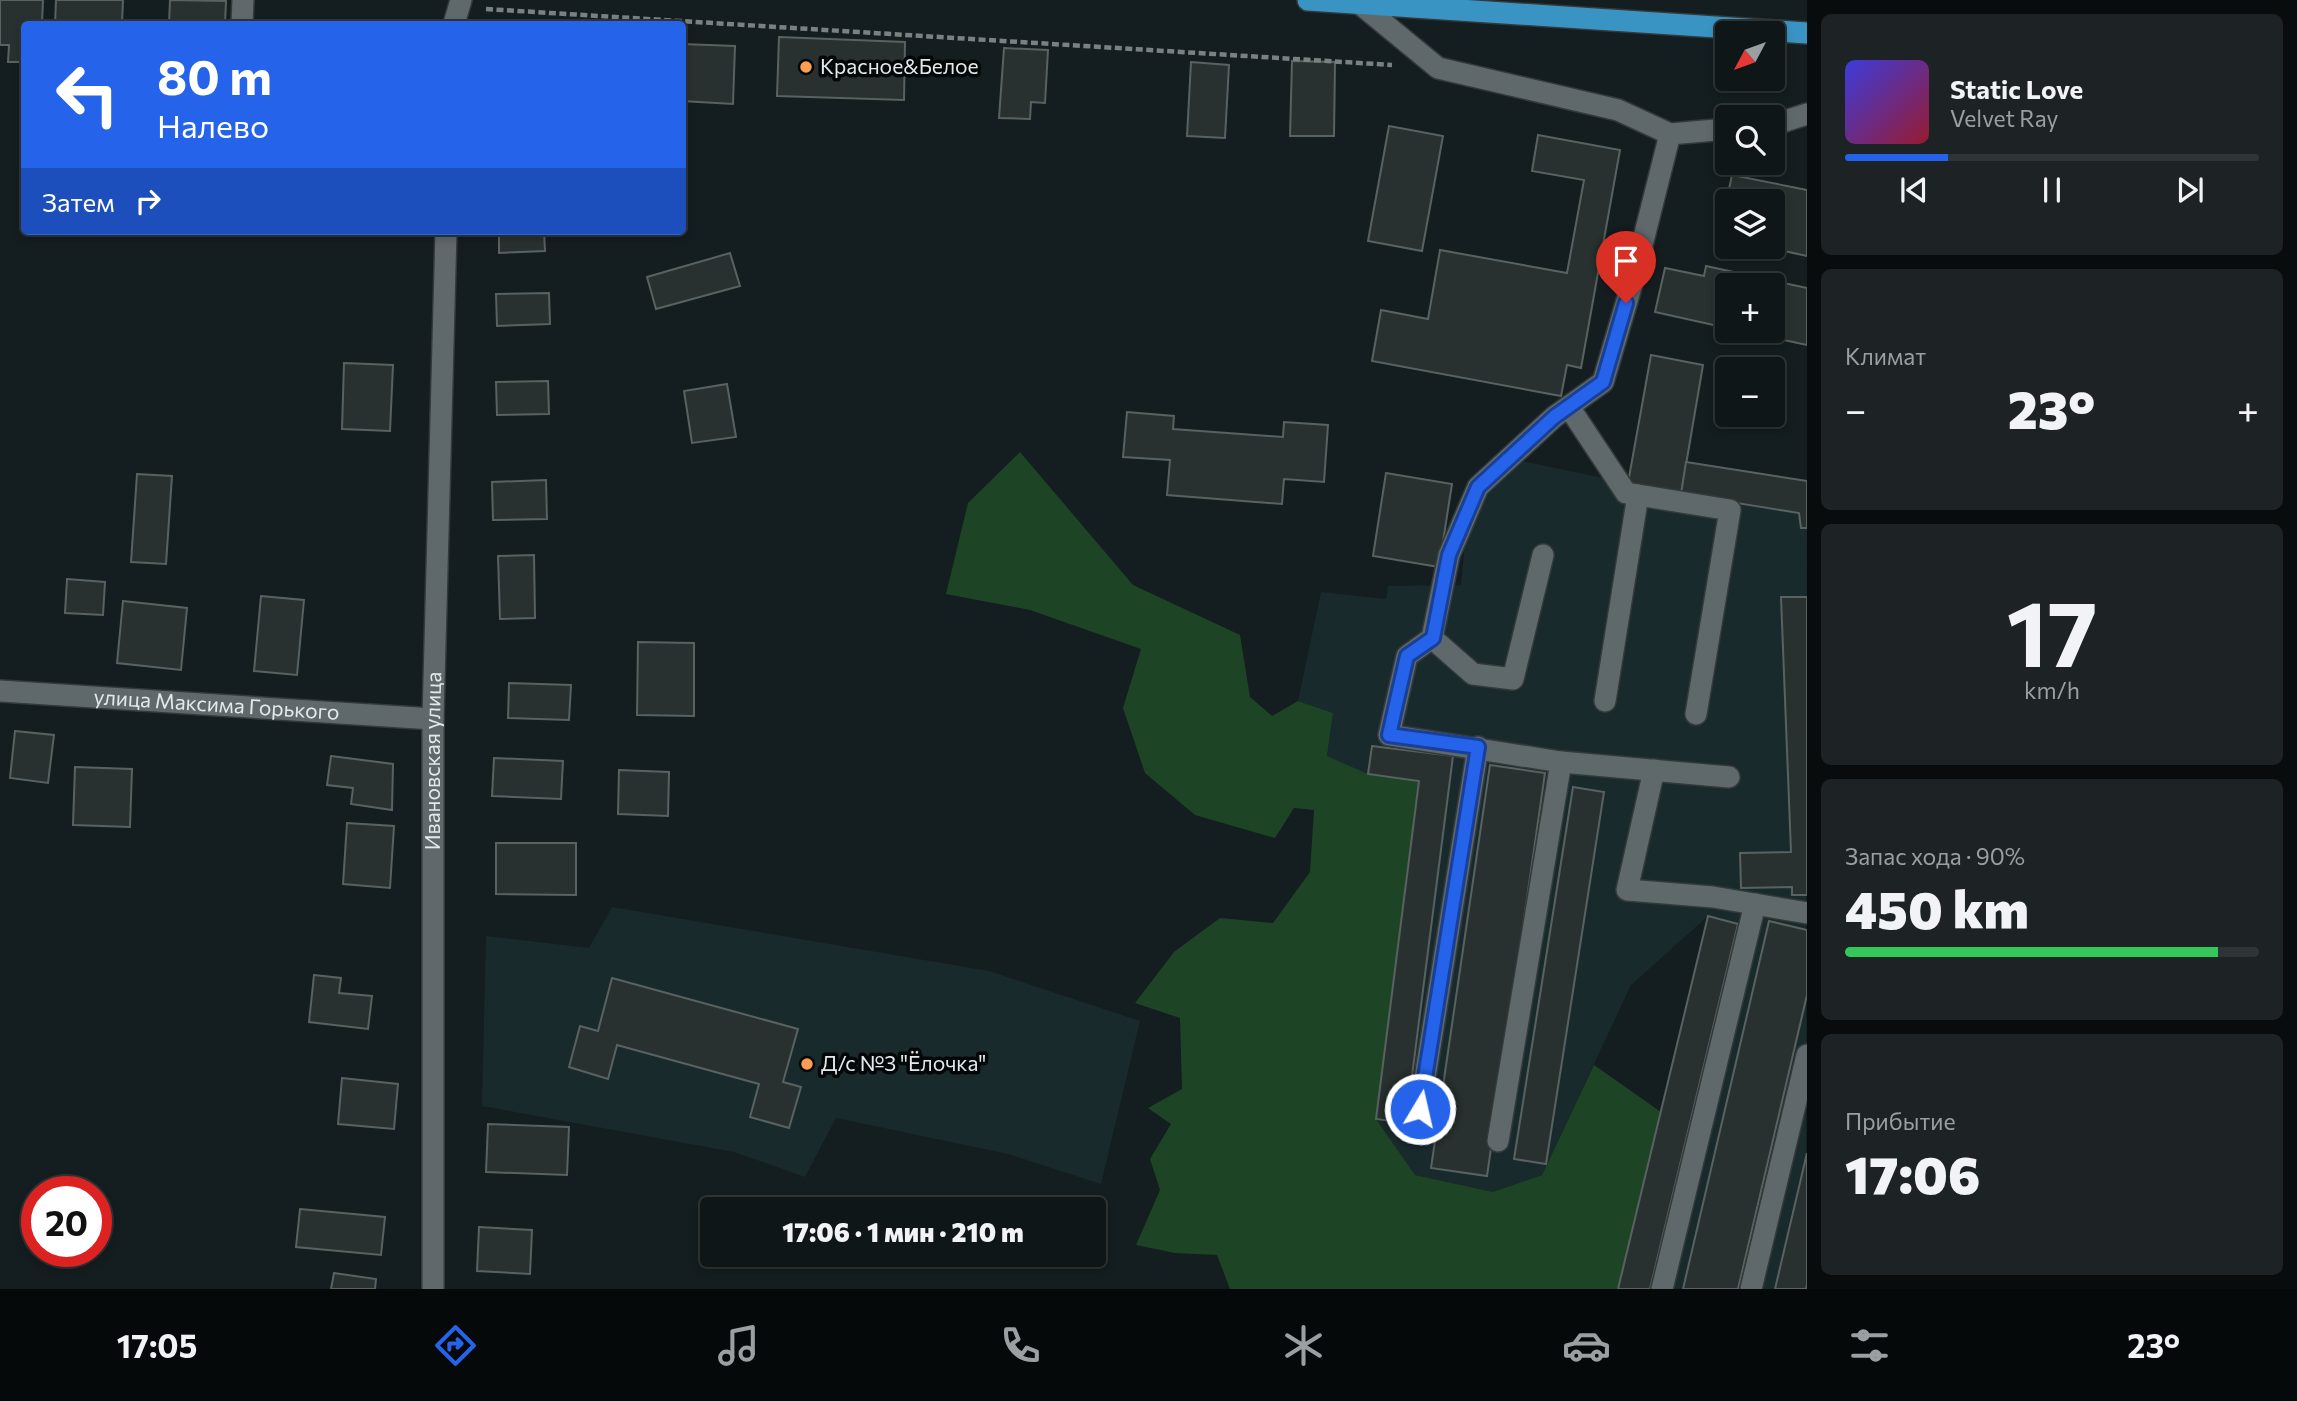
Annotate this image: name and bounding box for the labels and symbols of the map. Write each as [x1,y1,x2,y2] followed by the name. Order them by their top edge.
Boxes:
[1715,21,1785,91] north arrow
[820,53,979,78] place label: Красное&Белое
[798,59,814,75] marker: Красное&Белое
[1596,231,1656,303] pin
[419,671,445,850] street label: Ивановская улица
[93,683,340,724] street label: улица Максима Горького
[821,1050,986,1075] place label: Д/с №3 "Ёлочка"
[799,1056,815,1072] marker: Д/с №3 "Ёлочка"
[1383,1072,1457,1146] position arrow
[21,1176,112,1267] speed limit sign: 20

